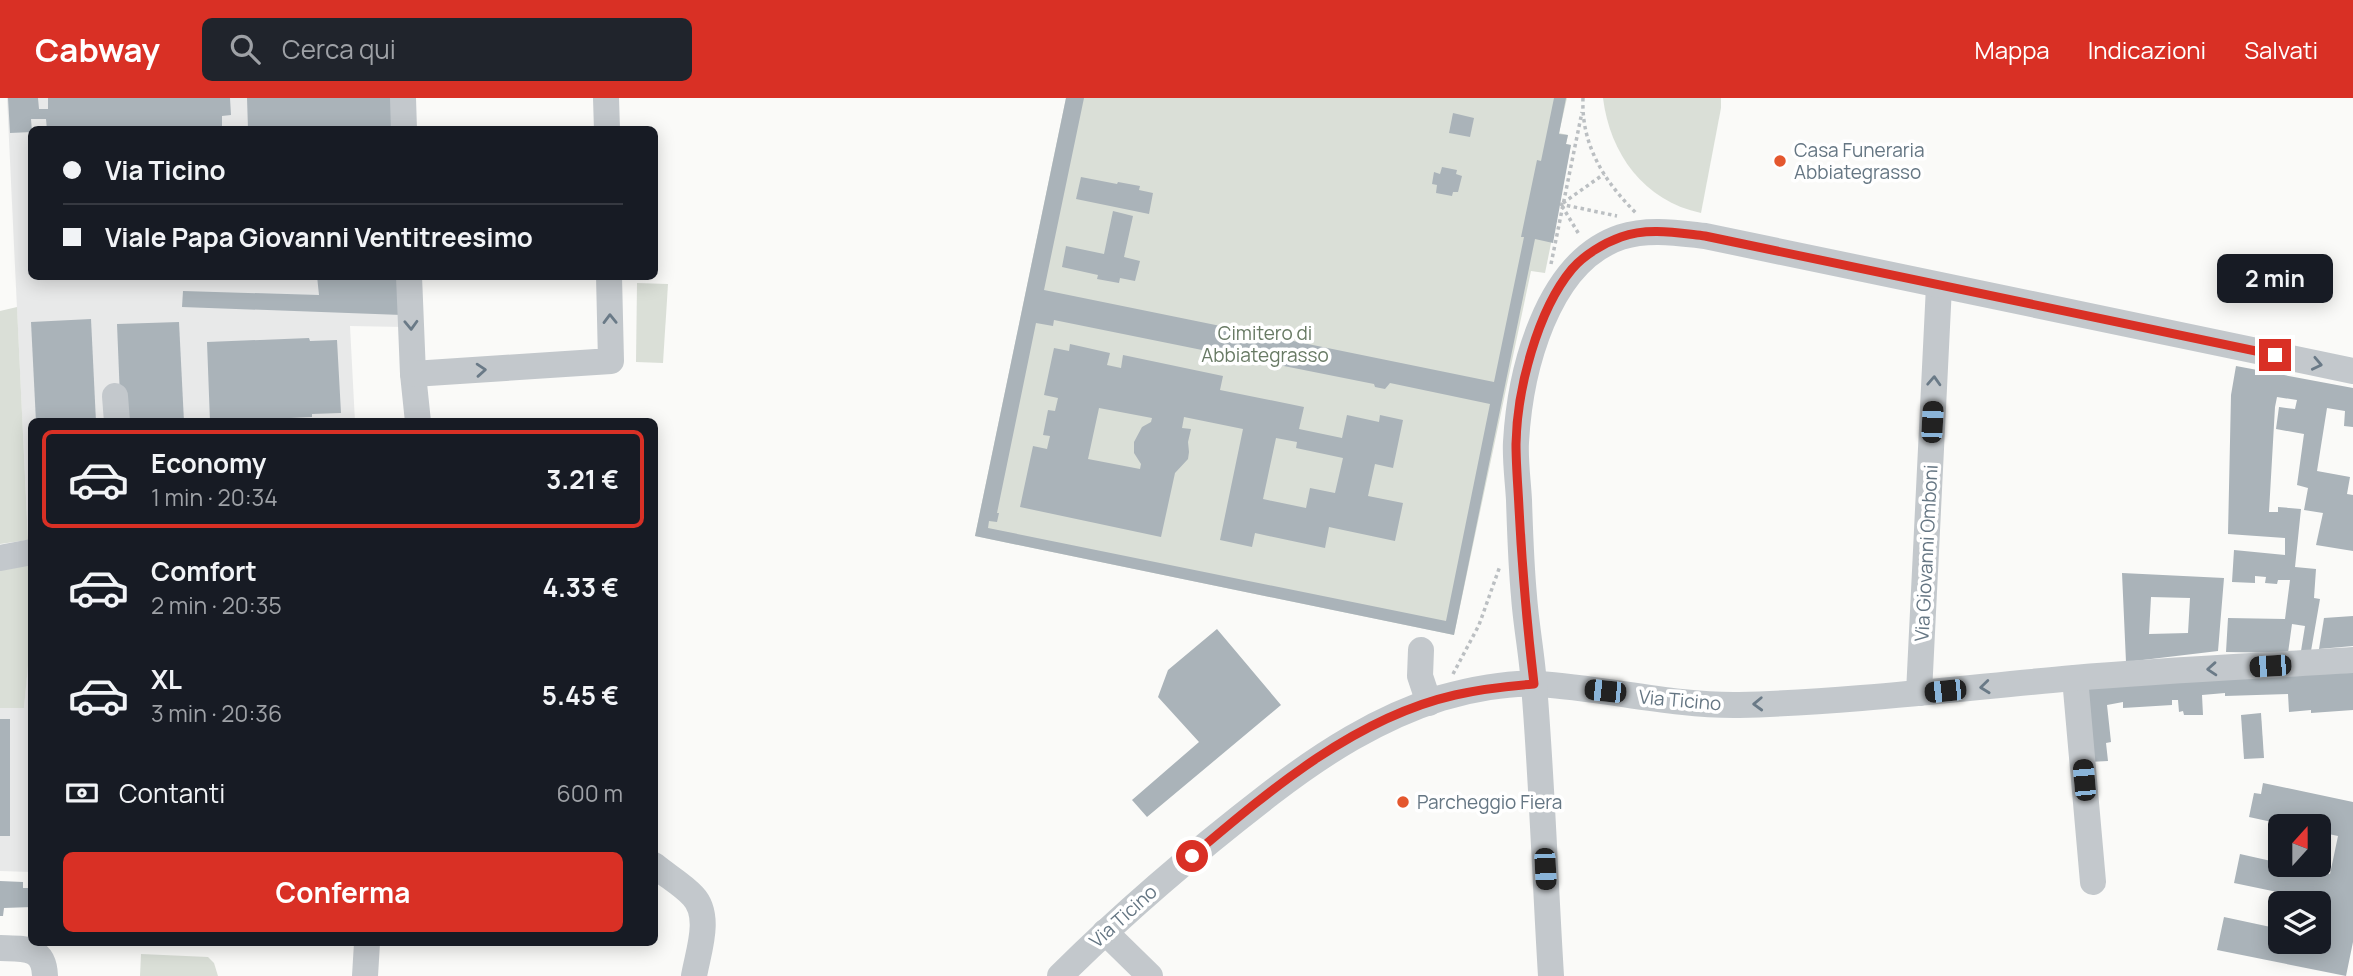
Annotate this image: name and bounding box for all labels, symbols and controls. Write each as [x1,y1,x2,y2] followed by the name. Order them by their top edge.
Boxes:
[202,18,692,81] search box
[35,27,160,72] text: Cabway
[226,30,264,68] icon: search
[282,31,396,67] text: Cerca qui
[1974,33,2050,66] text: Mappa
[2088,33,2206,66] text: Indicazioni
[2244,33,2318,66] text: Salvati
[1794,137,1925,185] place label: Casa Funeraria Abbiategrasso
[105,152,226,188] text: Via Ticino
[1772,153,1788,169] marker: Casa Funeraria Abbiategrasso
[105,219,533,255] text: Viale Papa Giovanni Ventitreesimo
[2217,254,2333,302] callout: 2 min
[2245,262,2305,294] text: 2 min
[602,313,618,324] one-way arrow
[1201,320,1329,368] park label: Cimitero di Abbiategrasso
[403,321,419,331] one-way arrow
[2259,339,2291,371] route end
[2311,355,2323,370] one-way arrow
[476,362,487,377] one-way arrow
[1927,375,1942,386] one-way arrow
[1921,400,1944,444] car
[151,445,266,481] text: Economy
[67,448,130,511] icon: car
[546,461,619,497] text: 3.21 €
[1908,464,1944,642] street label: Via Giovanni Omboni
[151,481,278,513] text: 1 min · 20:34
[151,553,257,589] text: Comfort
[67,556,130,619] icon: car
[543,569,619,605] text: 4.33 €
[151,589,282,621] text: 2 min · 20:35
[2249,654,2292,678] car
[151,661,182,697] text: XL
[2206,661,2217,676] one-way arrow
[67,664,130,727] icon: car
[542,677,619,713] text: 5.45 €
[1584,678,1627,704] car
[1924,678,1967,704] car
[1979,679,1990,694] one-way arrow
[1638,683,1722,717] street label: Via Ticino
[1752,696,1763,712] one-way arrow
[151,697,282,729] text: 3 min · 20:36
[2072,758,2097,802] car
[63,774,101,812] icon: cash
[119,775,225,811] text: Contanti
[557,777,623,809] text: 600 m
[1417,789,1562,815] place label: Parcheggio Fiera
[1395,794,1411,810] marker: Parcheggio Fiera
[2268,814,2331,877] north arrow
[2268,814,2331,954] map controls
[1176,840,1208,872] route start
[1534,847,1557,891] car
[63,852,623,932] button: Conferma
[1084,879,1162,953] street label: Via Ticino
[2268,891,2331,954] button: layers

